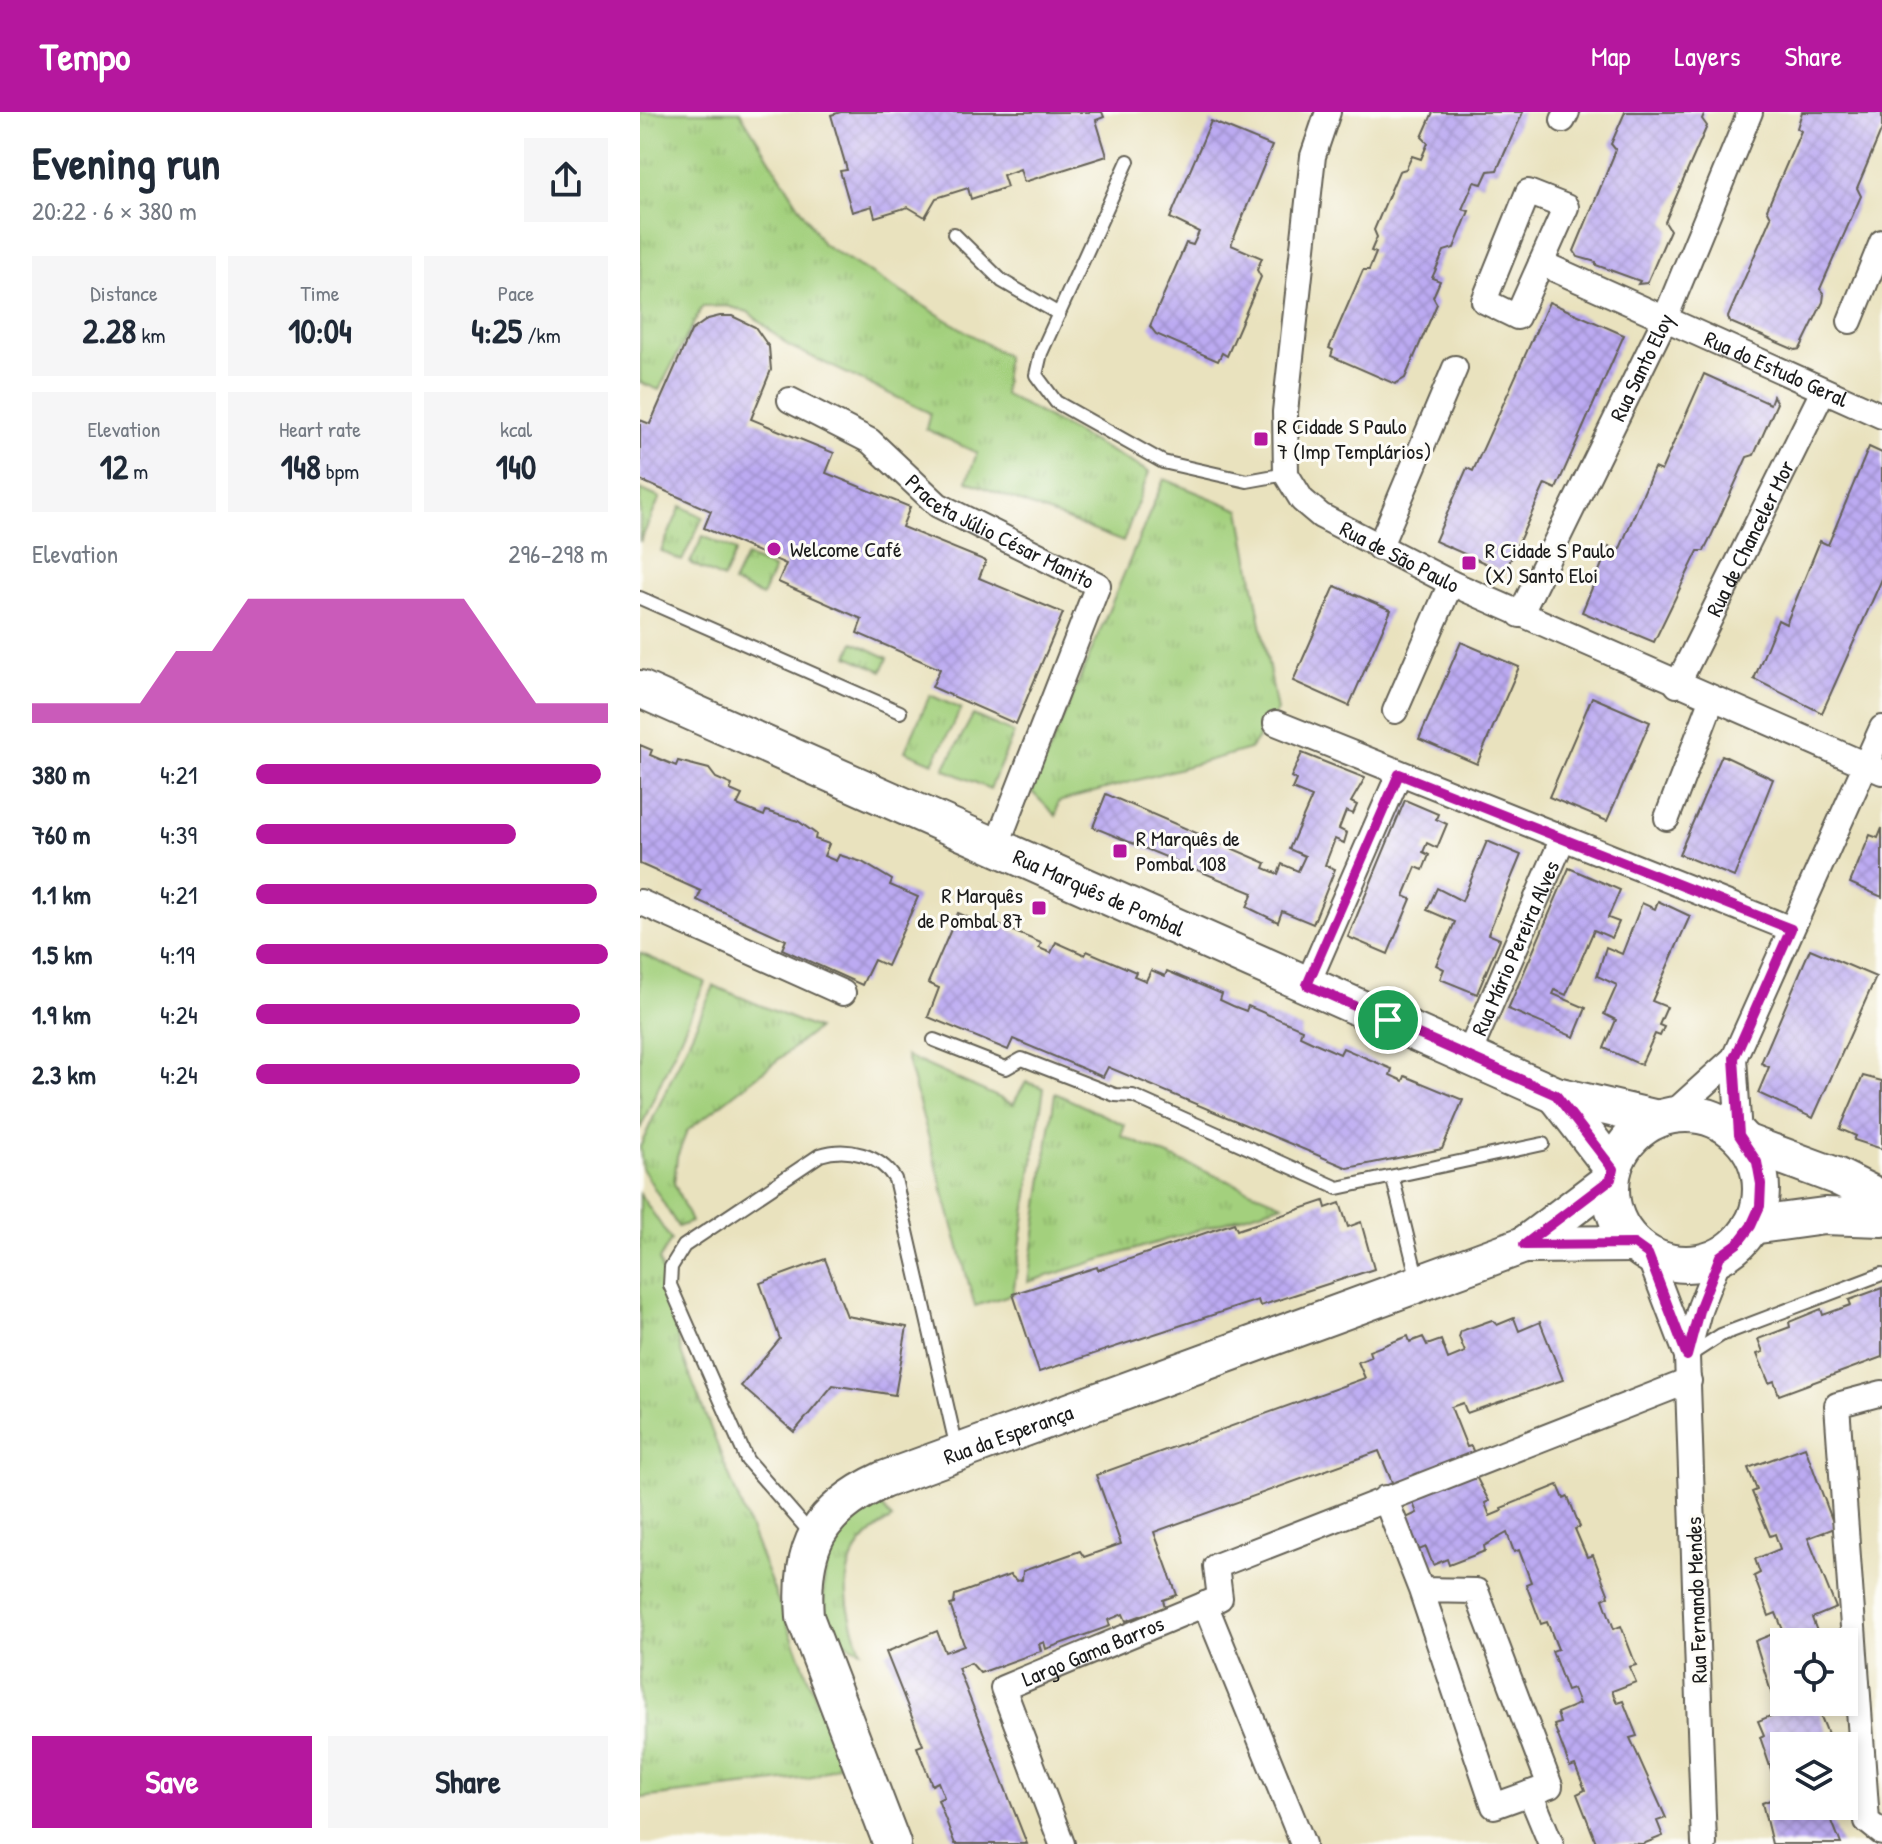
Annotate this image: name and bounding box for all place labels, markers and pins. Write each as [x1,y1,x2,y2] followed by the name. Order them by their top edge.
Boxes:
[1277,411,1432,466] place label: R Cidade S Paulo 7 (Imp Templários)
[1252,430,1270,448] marker: R Cidade S Paulo 7 (Imp Templários)
[790,534,902,564] place label: Welcome Café
[1485,535,1615,590] place label: R Cidade S Paulo (X) Santo Eloi
[765,540,783,558] marker: Welcome Café
[1460,554,1478,572] marker: R Cidade S Paulo (X) Santo Eloi
[1136,823,1240,878] place label: R Marquês de Pombal 108
[1111,842,1129,860] marker: R Marquês de Pombal 108
[917,880,1023,935] place label: R Marquês de Pombal 87
[1030,899,1048,917] marker: R Marquês de Pombal 87
[1354,986,1422,1054] pin

